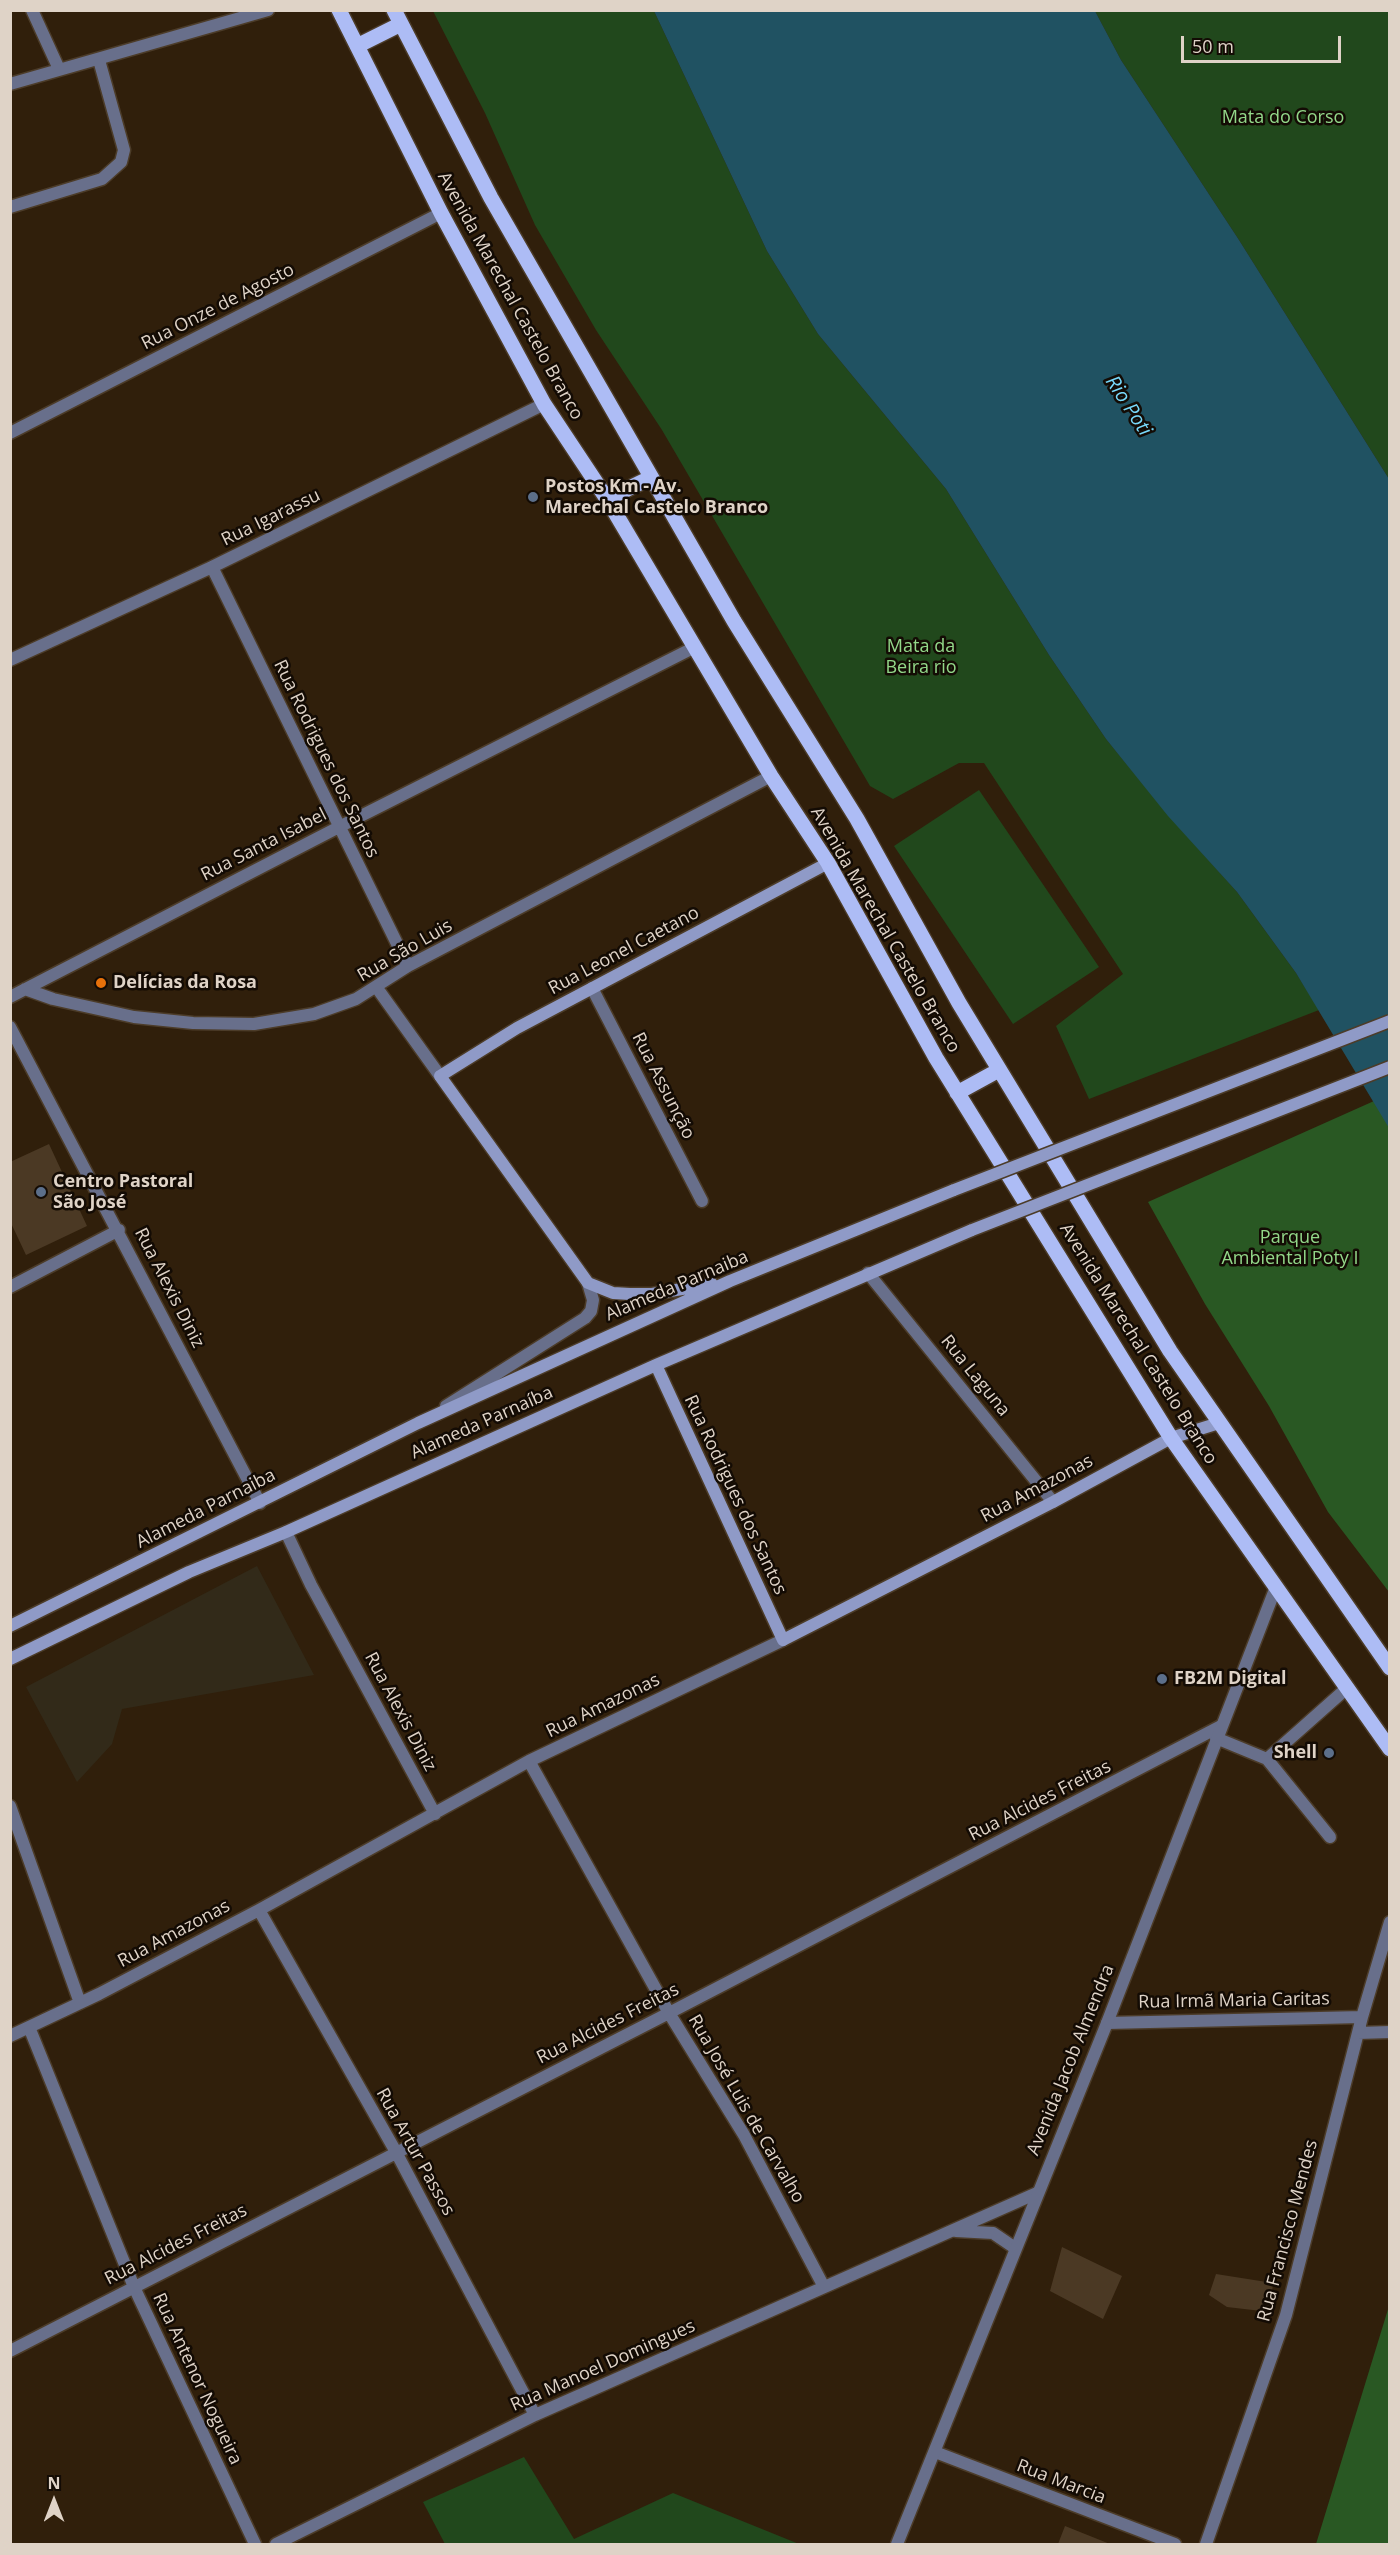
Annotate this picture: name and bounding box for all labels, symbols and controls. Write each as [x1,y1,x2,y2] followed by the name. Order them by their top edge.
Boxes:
[1184,24,1344,62] scale bar
[1192,34,1234,58] text: 50 m
[1222,107,1344,129] park label: Mata do Corso
[433,168,587,424] street label: Avenida Marechal Castelo Branco
[138,259,298,355] street label: Rua Onze de Agosto
[1100,371,1156,441] water label: Rio Poti
[545,476,768,518] place label: Postos Km - Av. Marechal Castelo Branco
[218,485,324,551] street label: Rua Igarassu
[526,490,540,504] marker: Postos Km - Av. Marechal Castelo Branco
[885,636,957,678] park label: Mata da Beira rio
[269,656,383,862] street label: Rua Rodrigues dos Santos
[806,803,964,1057] street label: Avenida Marechal Castelo Branco
[198,804,330,886] street label: Rua Santa Isabel
[545,902,703,1000] street label: Rua Leonel Caetano
[354,915,456,987] street label: Rua São Luis
[113,972,257,994] place label: Delícias da Rosa
[94,976,108,990] marker: Delícias da Rosa
[627,1029,699,1143] street label: Rua Assunção
[53,1171,193,1214] place label: Centro Pastoral São José
[34,1185,48,1199] marker: Centro Pastoral São José
[1055,1219,1221,1469] street label: Avenida Marechal Castelo Branco
[129,1224,209,1352] street label: Rua Alexis Diniz
[1221,1227,1359,1270] park label: Parque Ambiental Poty I
[602,1246,752,1326] street label: Alameda Parnaiba
[936,1331,1014,1421] street label: Rua Laguna
[408,1382,556,1464] street label: Alameda Parnaíba
[679,1392,791,1598] street label: Rua Rodrigues dos Santos
[977,1450,1097,1528] street label: Rua Amazonas
[133,1465,279,1553] street label: Alameda Parnaiba
[360,1649,440,1775] street label: Rua Alexis Diniz
[1174,1668,1287,1690] place label: FB2M Digital
[543,1669,663,1743] street label: Rua Amazonas
[1155,1672,1169,1686] marker: FB2M Digital
[1274,1742,1317,1764] place label: Shell
[1322,1746,1336,1760] marker: Shell
[965,1756,1115,1846] street label: Rua Alcides Freitas
[114,1895,234,1973] street label: Rua Amazonas
[1023,1961,1119,2159] street label: Avenida Jacob Almendra
[533,1979,683,2069] street label: Rua Alcides Freitas
[1138,1989,1330,2013] street label: Rua Irmã Maria Caritas
[683,2011,809,2207] street label: Rua José Luis de Carvalho
[371,2084,459,2220] street label: Rua Artur Passos
[1253,2138,1323,2324] street label: Rua Francisco Mendes
[101,2200,251,2290] street label: Rua Alcides Freitas
[148,2290,246,2468] street label: Rua Antenor Nogueira
[507,2315,699,2417] street label: Rua Manoel Domingues
[1013,2455,1109,2509] street label: Rua Marcia
[24,2471,84,2531] north arrow
[47,2472,61,2494] text: N

